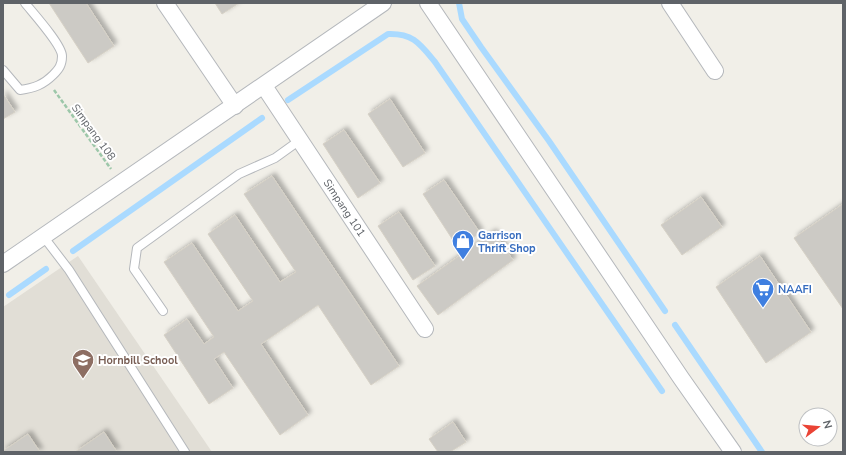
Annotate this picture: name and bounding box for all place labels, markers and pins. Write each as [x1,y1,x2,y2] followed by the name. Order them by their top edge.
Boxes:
[450,228,476,261] shop icon: Garrison Thrift Shop
[478,228,536,256] place label: Garrison Thrift Shop
[750,276,776,309] supermarket icon: NAAFI
[778,282,812,297] place label: NAAFI
[70,347,96,380] school or university icon: Hornbill School
[98,353,178,368] place label: Hornbill School

